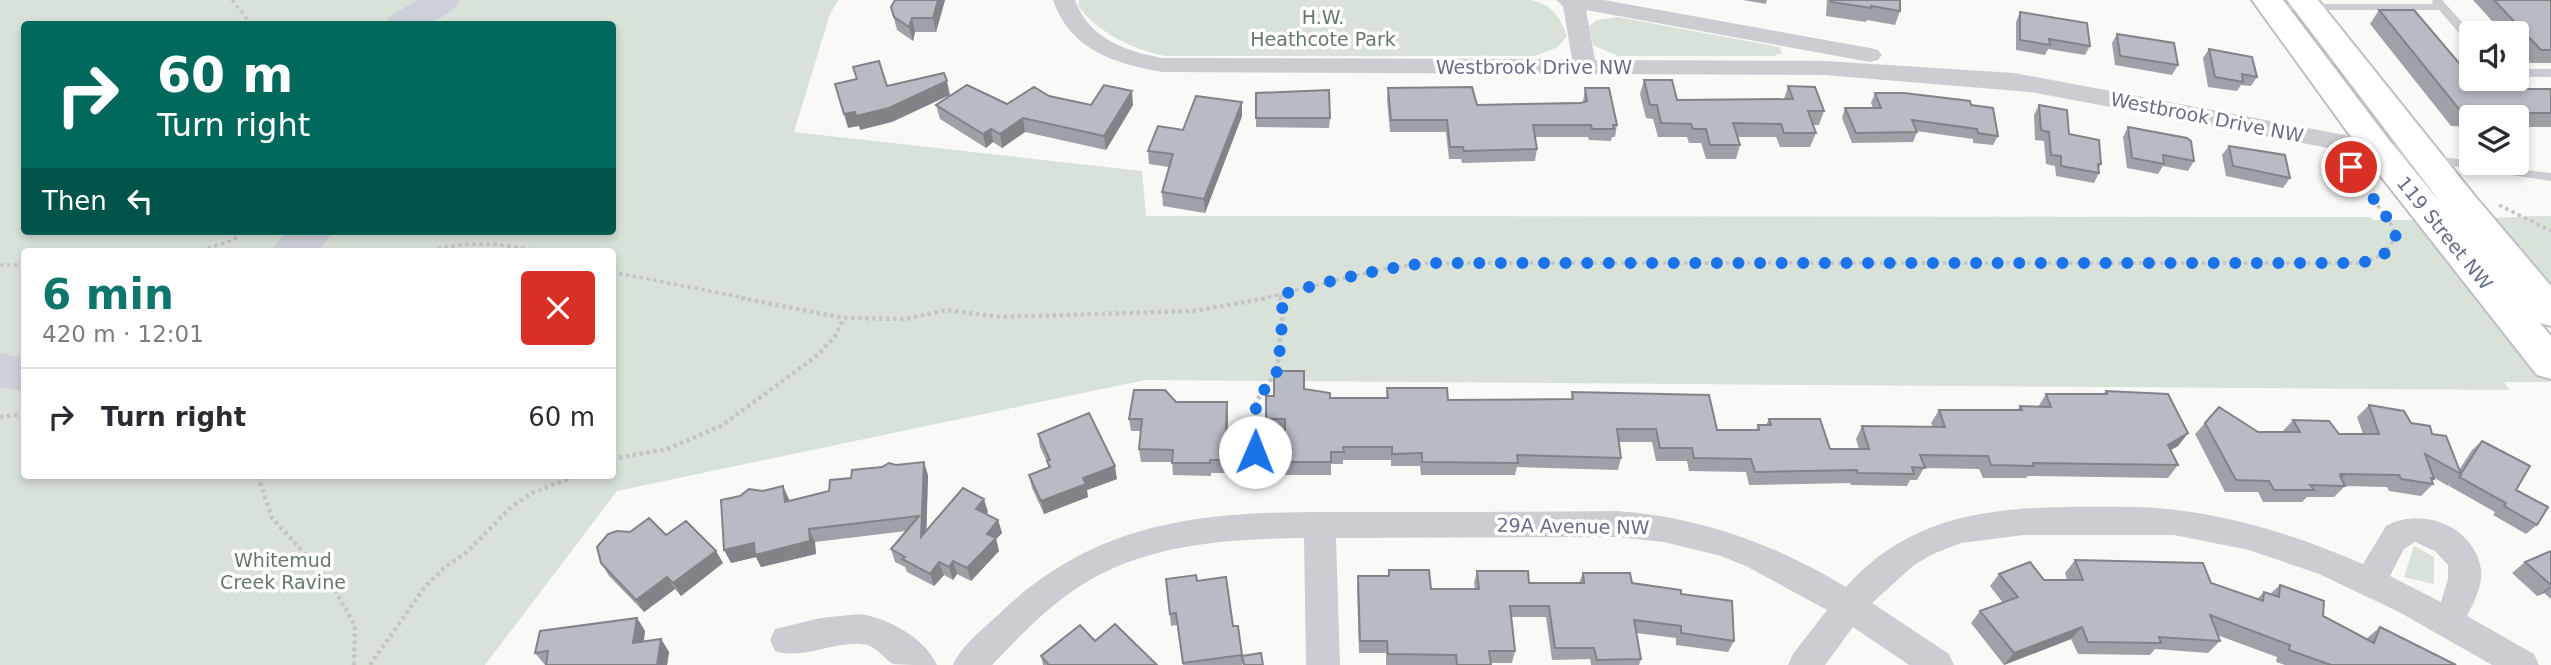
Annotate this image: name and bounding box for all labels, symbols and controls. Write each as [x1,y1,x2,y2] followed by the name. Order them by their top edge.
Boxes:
[1250,6,1396,50] park label: H.W. Heathcote Park
[2459,21,2529,175] map controls
[2459,21,2529,91] button: sound
[157,47,293,104] text: 60 m
[42,49,133,140] icon: right
[1436,56,1632,78] street label: Westbrook Drive NW
[2109,87,2306,147] street label: Westbrook Drive NW
[2459,105,2529,175] button: layers
[157,106,310,144] text: Turn right
[2321,137,2381,197] pin
[2332,148,2370,186] icon: arrive
[2393,172,2497,294] street label: 119 Street NW
[121,182,159,220] icon: left
[42,186,107,216] text: Then
[42,270,174,319] text: 6 min
[521,271,595,345] button: close
[42,321,204,347] text: 420 m · 12:01
[42,398,80,436] icon: right
[101,402,246,432] text: Turn right
[528,402,595,432] text: 60 m
[1218,415,1292,489] position arrow
[1496,514,1650,538] street label: 29A Avenue NW
[220,549,346,593] park label: Whitemud Creek Ravine

